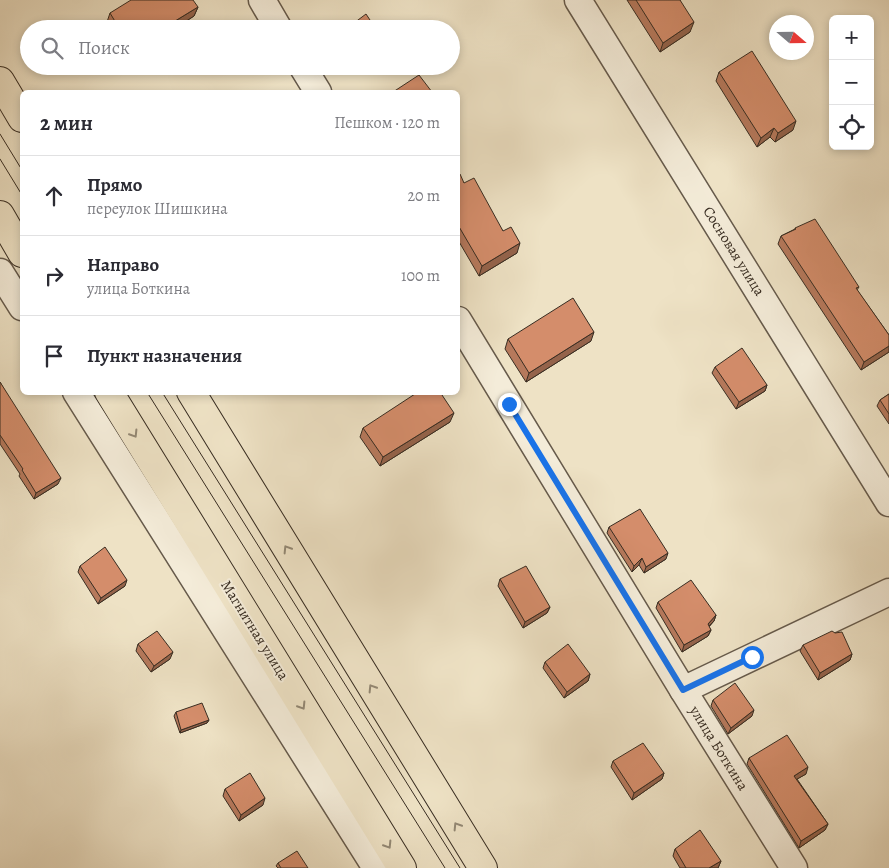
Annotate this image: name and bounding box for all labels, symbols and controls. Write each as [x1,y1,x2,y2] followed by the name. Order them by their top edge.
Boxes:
[769,15,814,60] north arrow
[829,15,874,150] map controls
[829,15,874,60] button: +
[20,20,460,75] search box
[38,34,66,62] icon: search
[78,35,130,61] text: Поиск
[829,60,874,105] button: −
[829,105,874,150] button: locate
[40,109,93,137] text: 2 мин
[334,112,440,134] text: Пешком · 120 m
[87,172,142,198] text: Прямо
[40,182,68,210] icon: ahead
[407,185,440,207] text: 20 m
[87,198,228,220] text: переулок Шишкина
[698,202,770,300] street label: Сосновая улица
[87,252,159,278] text: Направо
[40,262,68,290] icon: right
[401,265,440,287] text: 100 m
[87,278,190,300] text: улица Боткина
[40,342,68,370] icon: arrive
[87,343,242,369] text: Пункт назначения
[498,393,521,416] route end
[128,429,138,438] one-way arrow
[284,546,294,555] one-way arrow
[216,576,294,684] street label: Магнитная улица
[741,646,764,669] route start
[369,684,379,693] one-way arrow
[296,701,306,710] one-way arrow
[684,701,753,794] street label: улица Боткина
[454,823,464,832] one-way arrow
[381,839,391,848] one-way arrow

